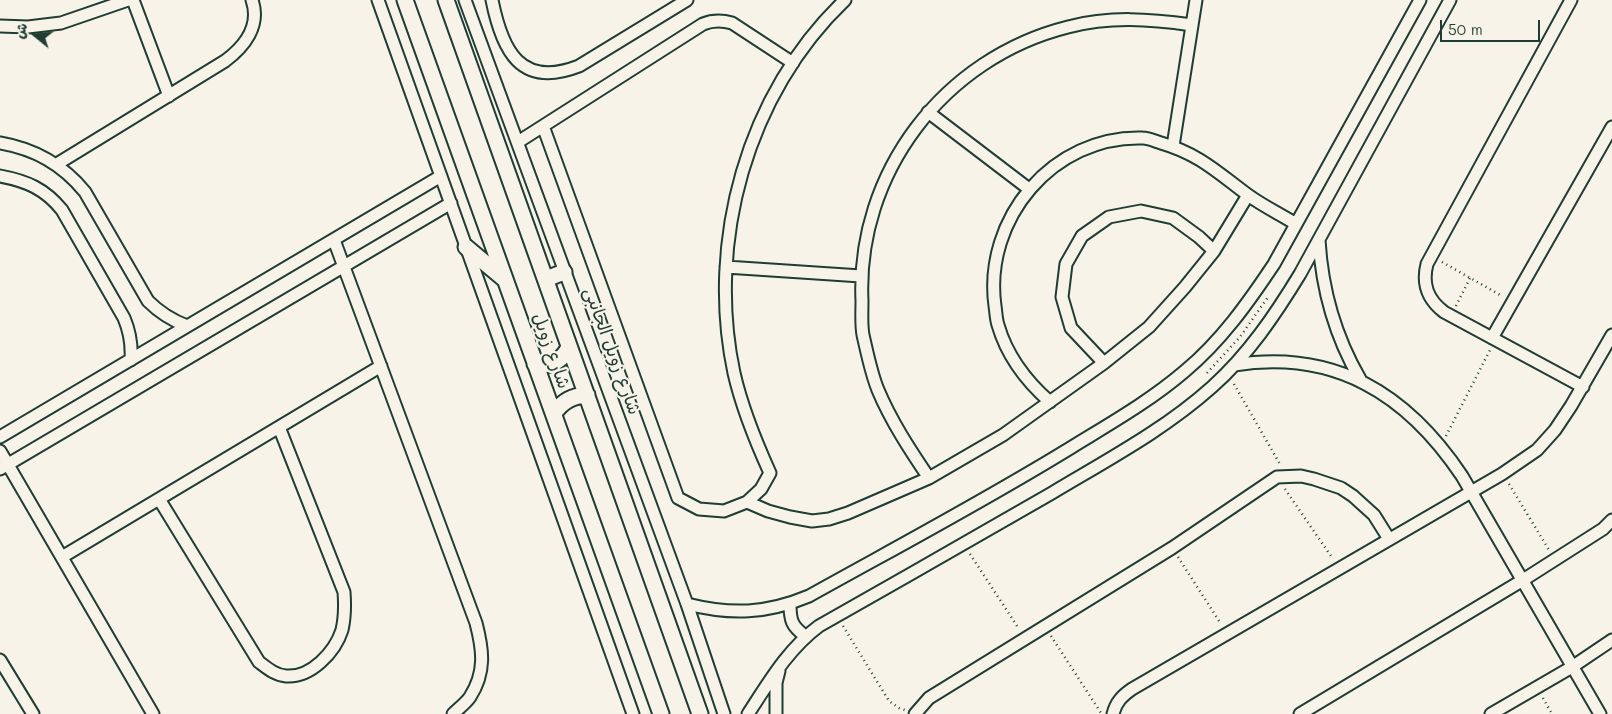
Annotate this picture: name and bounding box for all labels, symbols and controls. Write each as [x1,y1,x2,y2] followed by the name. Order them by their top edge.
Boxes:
[10,10,60,60] north arrow
[1442,10,1542,42] scale bar
[1448,19,1483,39] text: 50 m
[9,20,32,41] text: ش
[579,284,645,418] street label: شارع زويل الجانبى
[527,310,575,392] street label: شارع زويل

